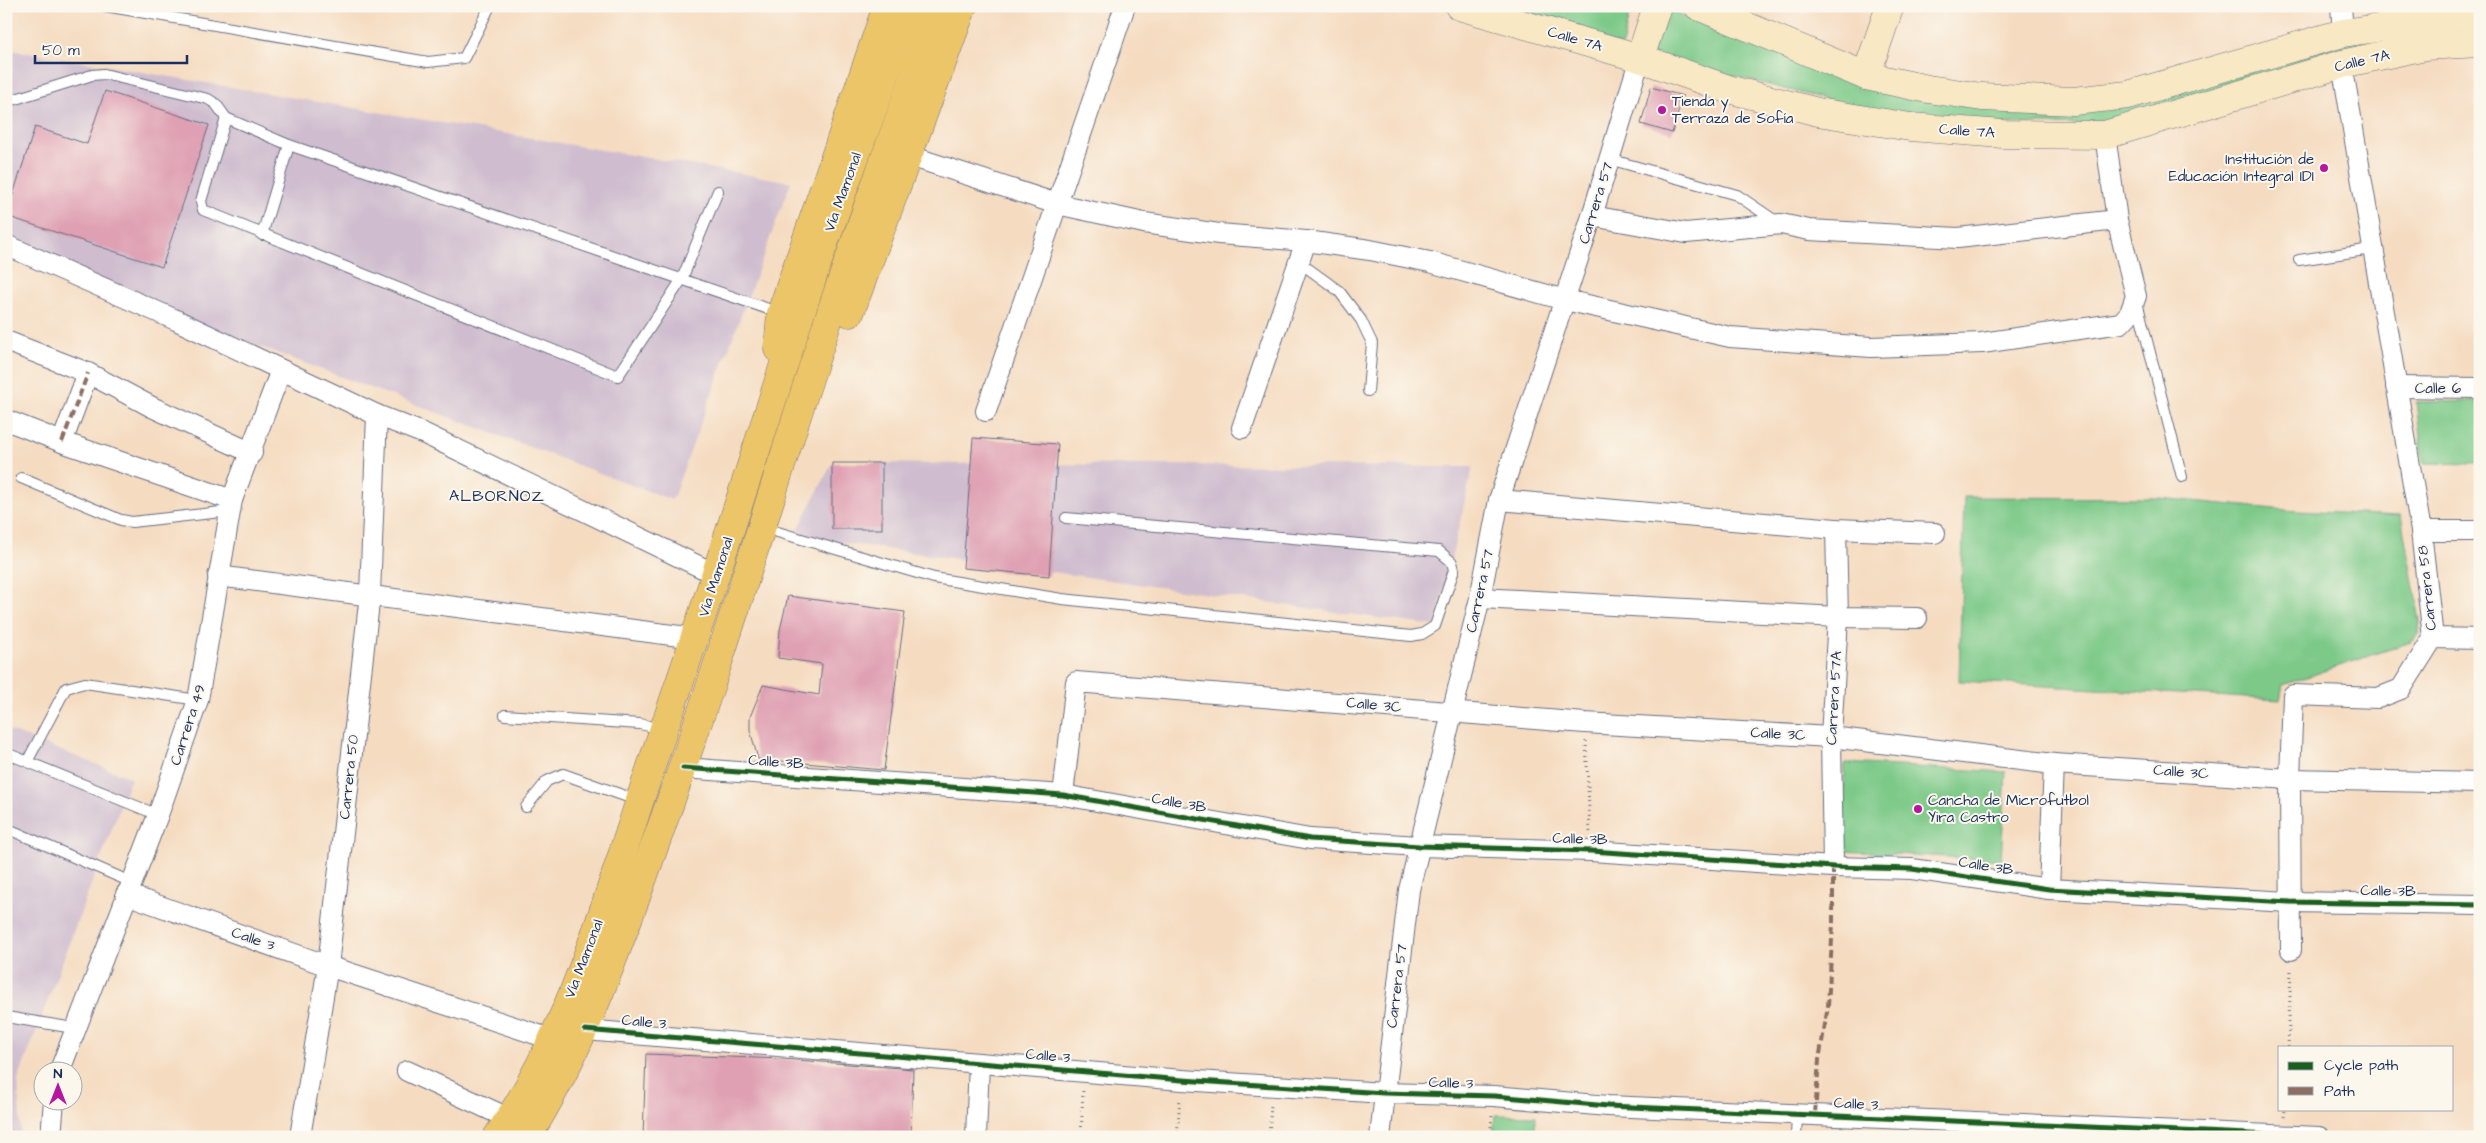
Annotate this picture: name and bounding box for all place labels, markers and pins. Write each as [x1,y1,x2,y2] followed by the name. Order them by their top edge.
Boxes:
[1672,91,1794,129] place label: Tienda y Terraza de Sofía
[1656,104,1668,116] marker: Tienda y Terraza de Sofía
[2169,149,2314,188] place label: Institución de Educación Integral IDI
[2318,162,2330,174] marker: Institución de Educación Integral IDI
[1928,790,2089,828] place label: Cancha de Microfutbol Yira Castro
[1912,803,1924,815] marker: Cancha de Microfutbol Yira Castro

